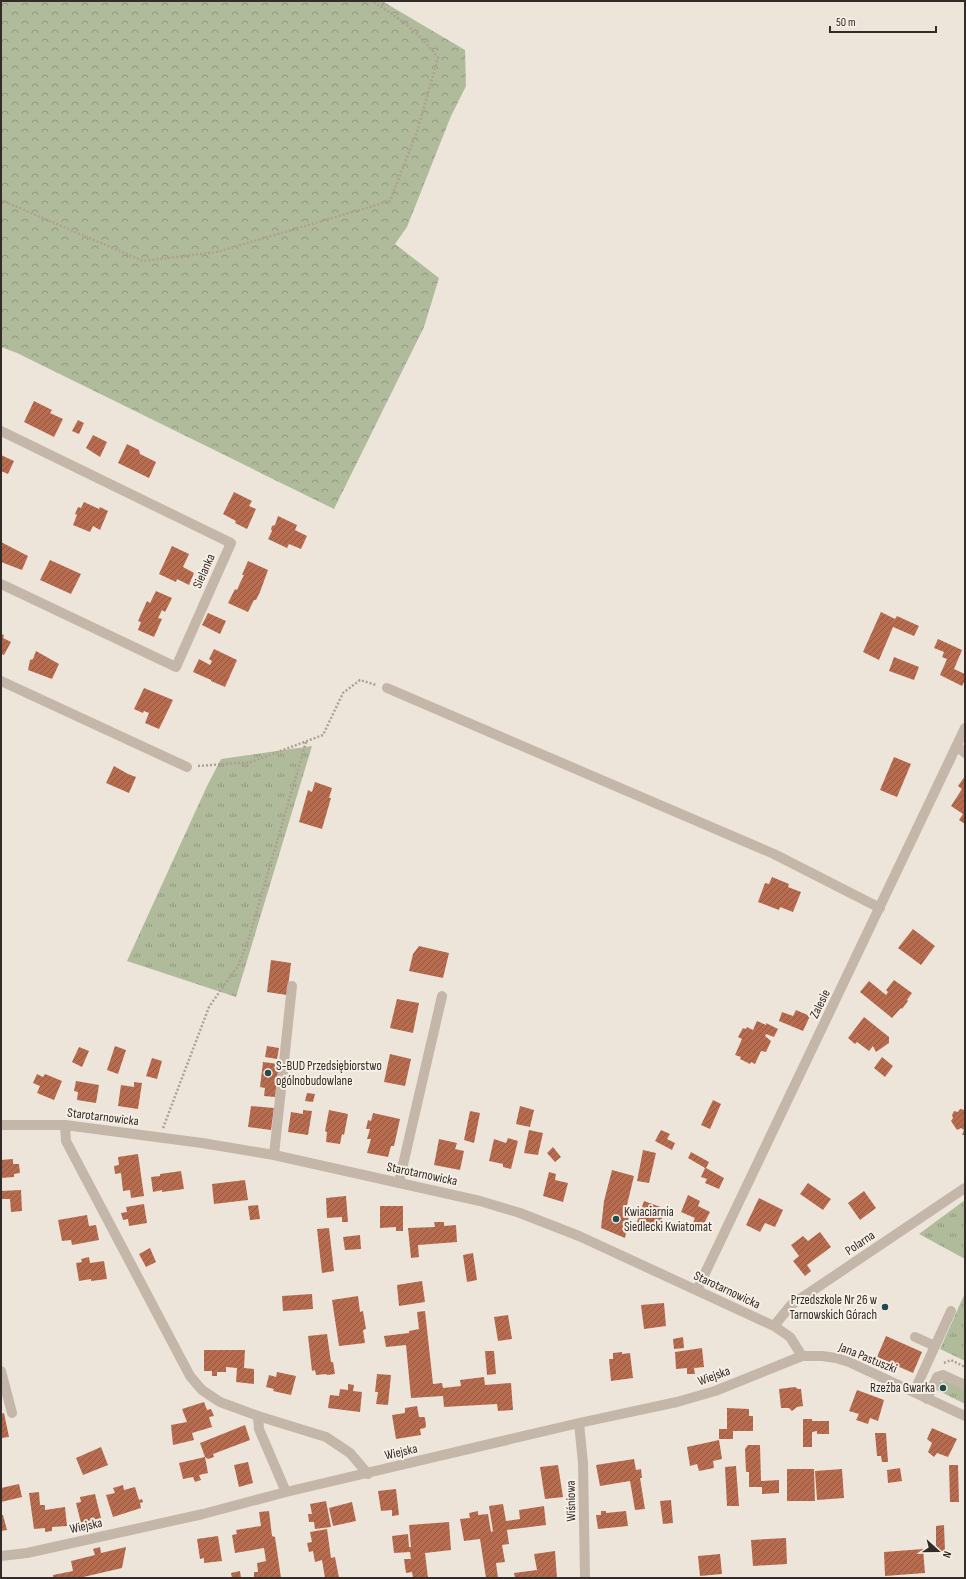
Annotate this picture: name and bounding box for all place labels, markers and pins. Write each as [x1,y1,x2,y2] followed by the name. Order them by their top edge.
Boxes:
[276,1058,382,1089] place label: S-BUD Przedsiębiorstwo ogólnobudowlane
[263,1068,273,1078] marker: S-BUD Przedsiębiorstwo ogólnobudowlane
[624,1204,712,1235] place label: Kwiaciarnia Siedlecki Kwiatomat
[611,1214,621,1224] marker: Kwiaciarnia Siedlecki Kwiatomat
[790,1292,878,1323] place label: Przedszkole Nr 26 w Tarnowskich Górach
[880,1302,890,1312] marker: Przedszkole Nr 26 w Tarnowskich Górach
[870,1380,935,1396] place label: Rzeźba Gwarka
[938,1383,948,1393] marker: Rzeźba Gwarka

